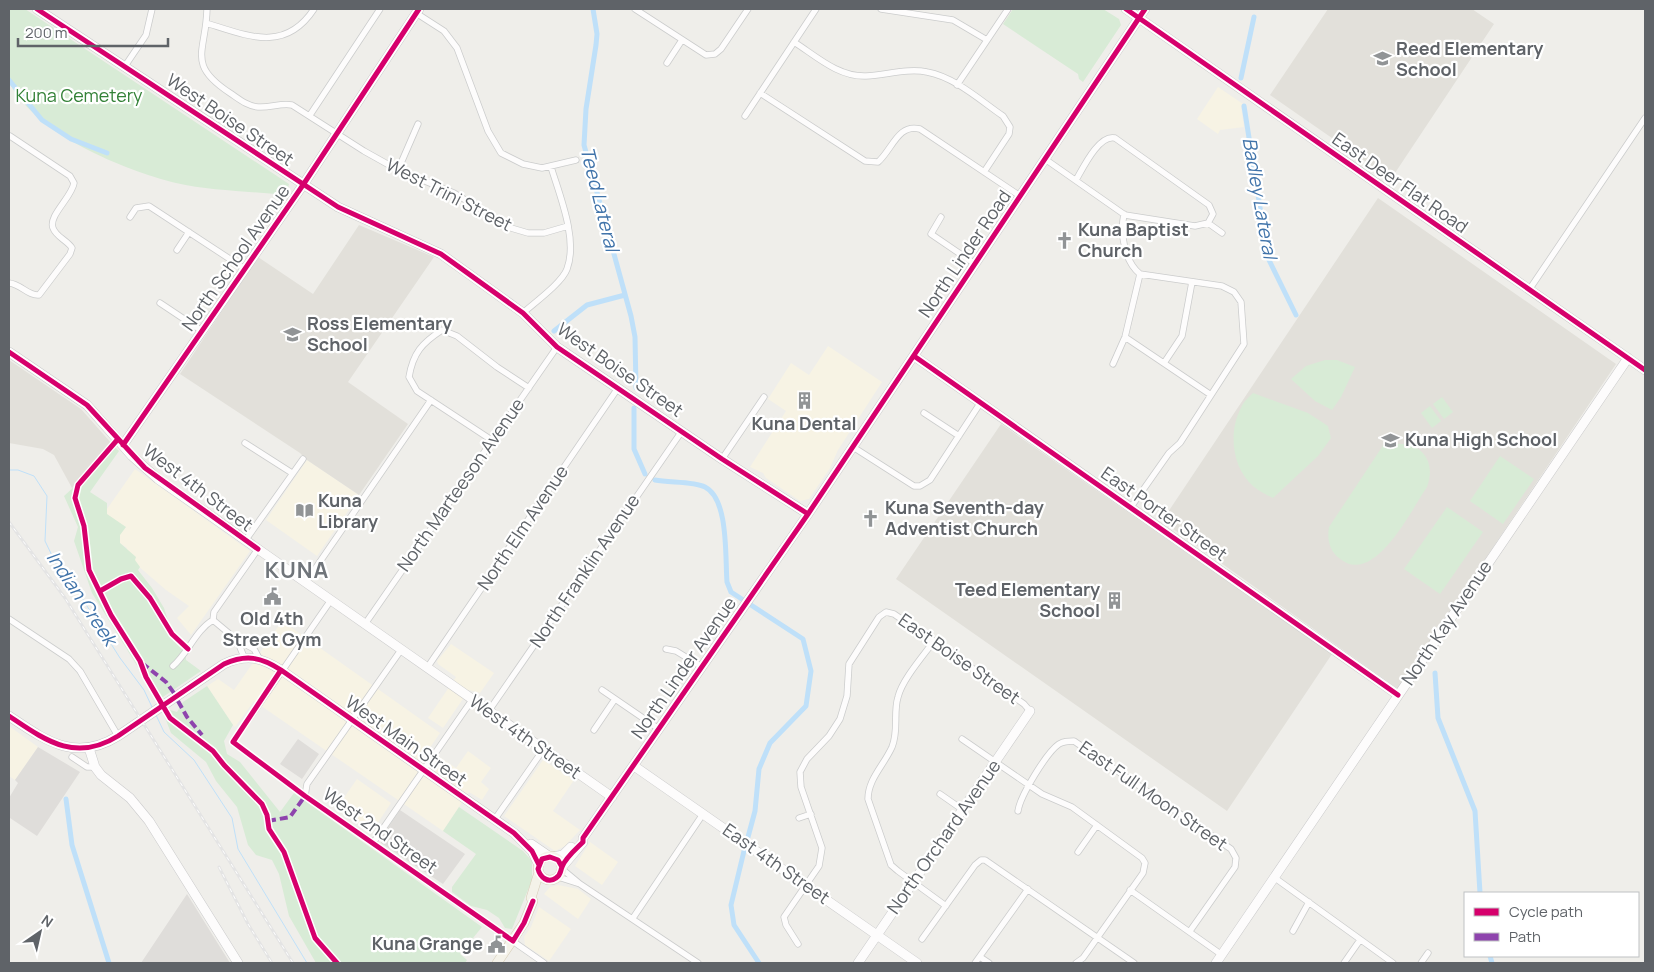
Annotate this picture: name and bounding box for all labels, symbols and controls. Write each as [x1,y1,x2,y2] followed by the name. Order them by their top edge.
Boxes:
[18,15,168,47] scale bar
[25,22,68,43] text: 200 m
[1396,36,1543,81] place label: Reed Elementary School
[1372,49,1392,69] school or university icon: Reed Elementary School
[162,68,299,171] street label: West Boise Street
[15,83,143,107] park label: Kuna Cemetery
[1328,126,1473,238] street label: East Deer Flat Road
[1237,135,1284,263] water label: Badley Lateral
[574,144,626,257] water label: Teed Lateral
[382,152,517,236] street label: West Trini Street
[176,180,295,335] street label: North School Avenue
[913,185,1016,322] street label: North Linder Road
[1078,217,1189,262] place label: Kuna Baptist Church
[1054,230,1074,250] church icon: Kuna Baptist Church
[307,311,452,356] place label: Ross Elementary School
[553,317,688,422] street label: West Boise Street
[283,324,303,344] school or university icon: Ross Elementary School
[794,391,814,411] building icon: Kuna Dental
[391,393,529,576] street label: North Marteeson Avenue
[751,411,857,435] place label: Kuna Dental
[1405,427,1557,451] place label: Kuna High School
[1381,430,1401,450] school or university icon: Kuna High School
[139,438,258,536] street label: West 4th Street
[471,460,573,595] street label: North Elm Avenue
[1097,461,1232,566] street label: East Porter Street
[318,488,378,533] place label: Kuna Library
[524,489,644,652] street label: North Franklin Avenue
[885,495,1044,540] place label: Kuna Seventh-day Adventist Church
[294,501,314,521] library icon: Kuna Library
[861,508,881,528] church icon: Kuna Seventh-day Adventist Church
[41,546,125,653] water label: Indian Creek
[265,555,329,585] district label: KUNA
[1395,555,1497,690] street label: North Kay Avenue
[955,577,1100,622] place label: Teed Elementary School
[262,586,282,606] public building icon: Old 4th Street Gym
[1104,590,1124,610] building icon: Teed Elementary School
[625,592,741,743] street label: North Linder Avenue
[222,606,322,651] place label: Old 4th Street Gym
[894,607,1025,709] street label: East Boise Street
[341,689,472,791] street label: West Main Street
[465,689,586,784] street label: West 4th Street
[1075,735,1232,855] street label: East Full Moon Street
[881,755,1006,918] street label: North Orchard Avenue
[319,782,443,879] street label: West 2nd Street
[718,817,835,909] street label: East 4th Street
[1464,892,1639,957] legend
[1509,901,1583,922] text: Cycle path
[15,907,65,957] north arrow
[38,910,57,931] text: N
[1509,926,1541,947] text: Path
[372,931,483,955] place label: Kuna Grange
[487,934,507,954] public building icon: Kuna Grange

